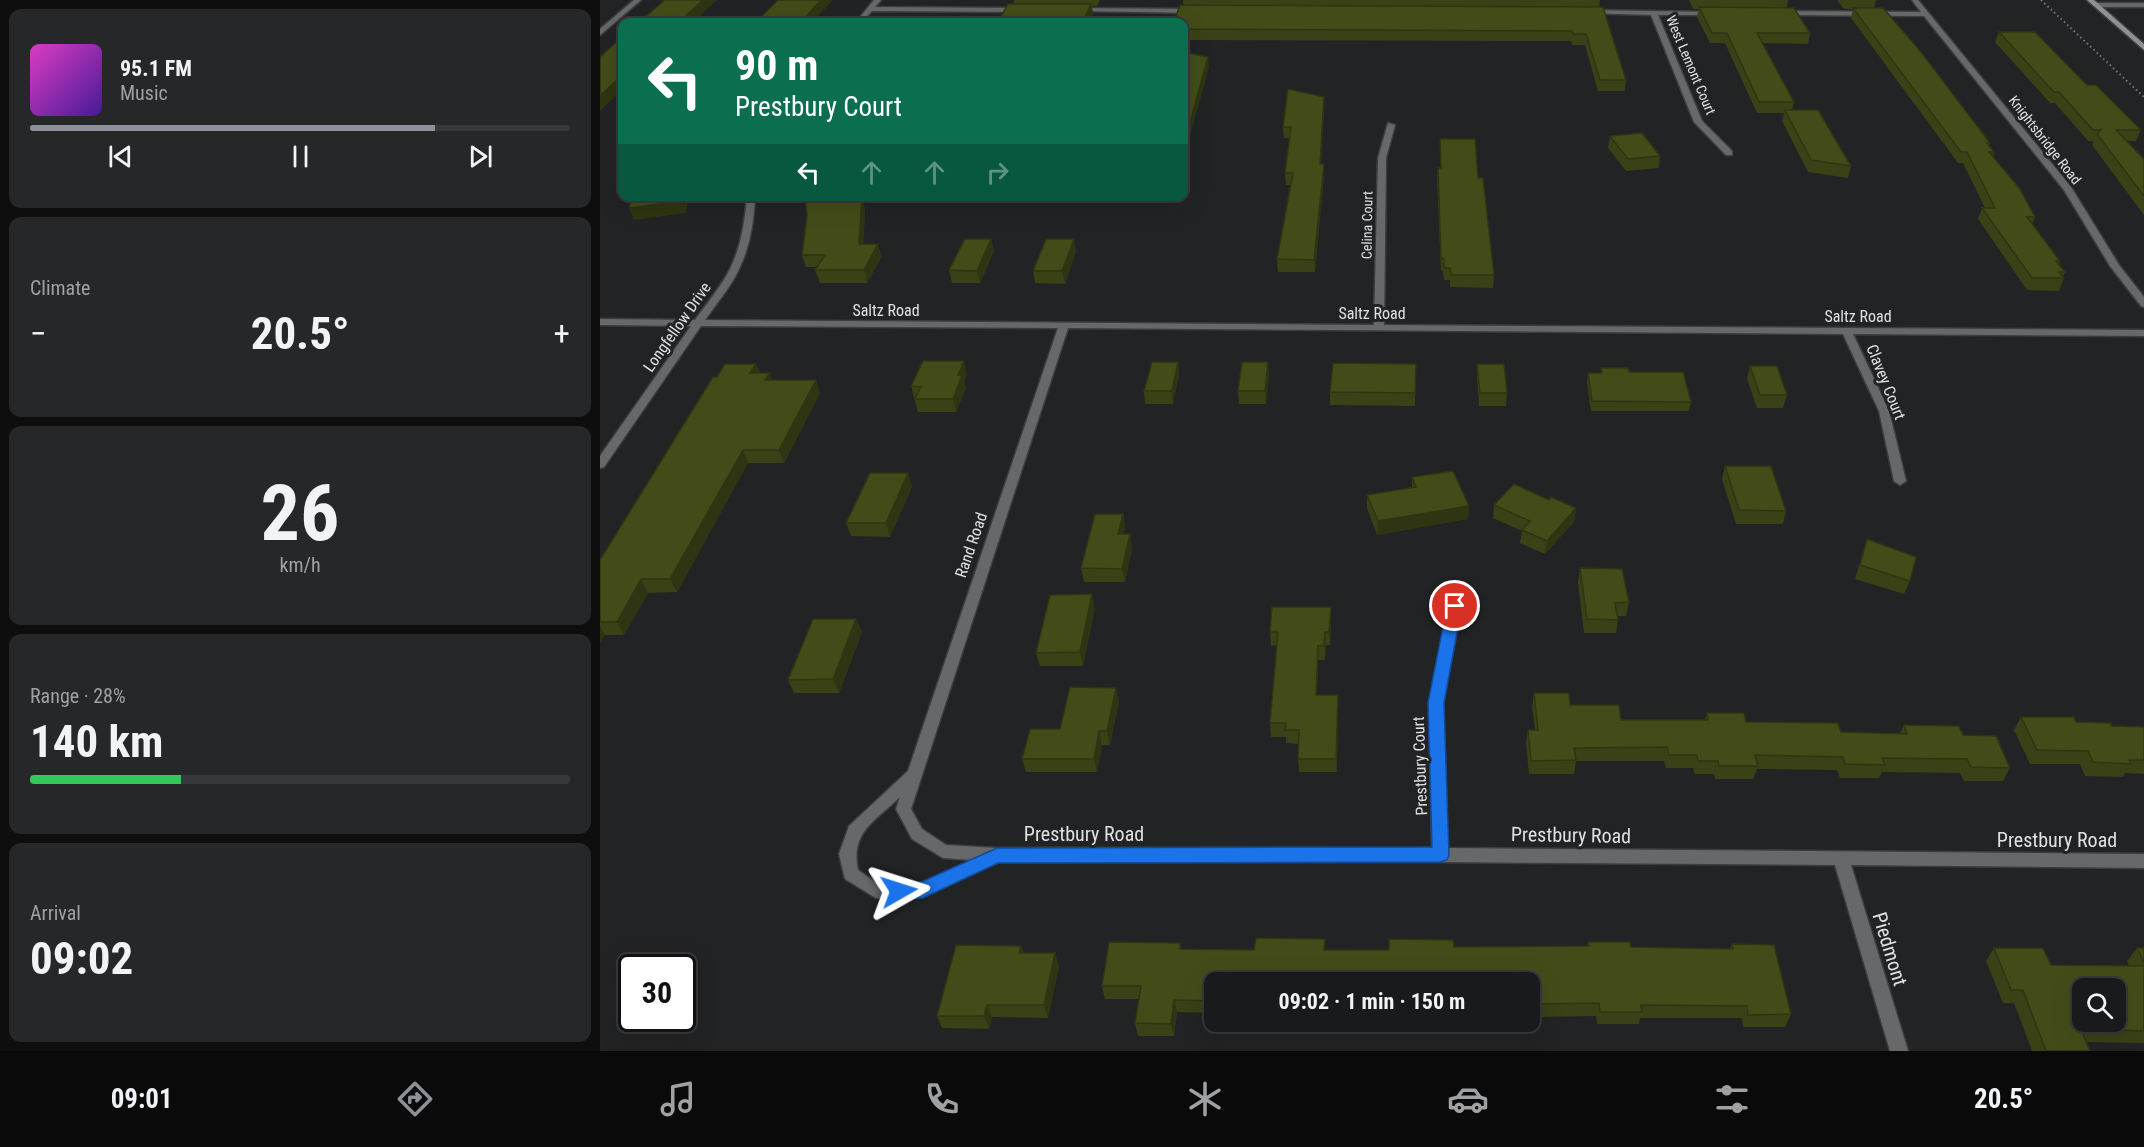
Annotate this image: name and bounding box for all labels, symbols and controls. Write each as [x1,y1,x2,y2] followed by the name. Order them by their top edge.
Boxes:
[1663,13,1719,117] street label: West Lemont Court
[735,41,818,90] text: 90 m
[636,42,714,120] icon: left
[120,56,192,81] text: 95.1 FM
[120,81,168,105] text: Music
[735,91,902,123] text: Prestbury Court
[2006,93,2084,187] street label: Knightsbridge Road
[104,140,137,173] icon: previous
[284,140,317,173] icon: pause
[464,140,497,173] icon: next
[792,156,825,189] icon: left
[855,156,888,189] icon: ahead
[918,156,951,189] icon: ahead
[981,156,1014,189] icon: right
[1358,191,1376,259] street label: Celina Court
[30,276,90,300] text: Climate
[639,279,715,375] street label: Longfellow Drive
[852,301,920,320] street label: Saltz Road
[1338,304,1406,323] street label: Saltz Road
[251,307,349,360] text: 20.5°
[1824,307,1892,326] street label: Saltz Road
[30,314,47,353] text: −
[554,314,570,353] text: +
[1862,342,1910,423] street label: Clavey Court
[261,468,339,559] text: 26
[951,510,991,580] street label: Rand Road
[279,553,321,577] text: km/h
[1429,580,1480,631] pin
[1438,589,1471,622] icon: arrive
[30,684,126,708] text: Range · 28%
[30,715,163,768] text: 140 km
[1409,716,1431,816] street label: Prestbury Court
[1024,822,1144,846] street label: Prestbury Road
[1511,822,1631,848] street label: Prestbury Road
[1997,828,2117,852] street label: Prestbury Road
[867,859,931,923] position arrow
[30,901,81,925] text: Arrival
[1867,909,1913,989] street label: Piedmont
[30,932,133,985] text: 09:02
[618,954,696,1032] speed limit sign: 30
[2072,978,2126,1032] map controls
[2072,978,2126,1032] button: search
[1279,989,1465,1014] text: 09:02 · 1 min · 150 m
[394,1078,436,1120] icon: directions
[657,1078,699,1120] icon: music
[921,1078,963,1120] icon: phone
[1184,1078,1226,1120] icon: climate
[1447,1078,1489,1120] icon: car
[1711,1078,1753,1120] icon: filters
[111,1083,173,1115] text: 09:01
[1974,1083,2033,1115] text: 20.5°

